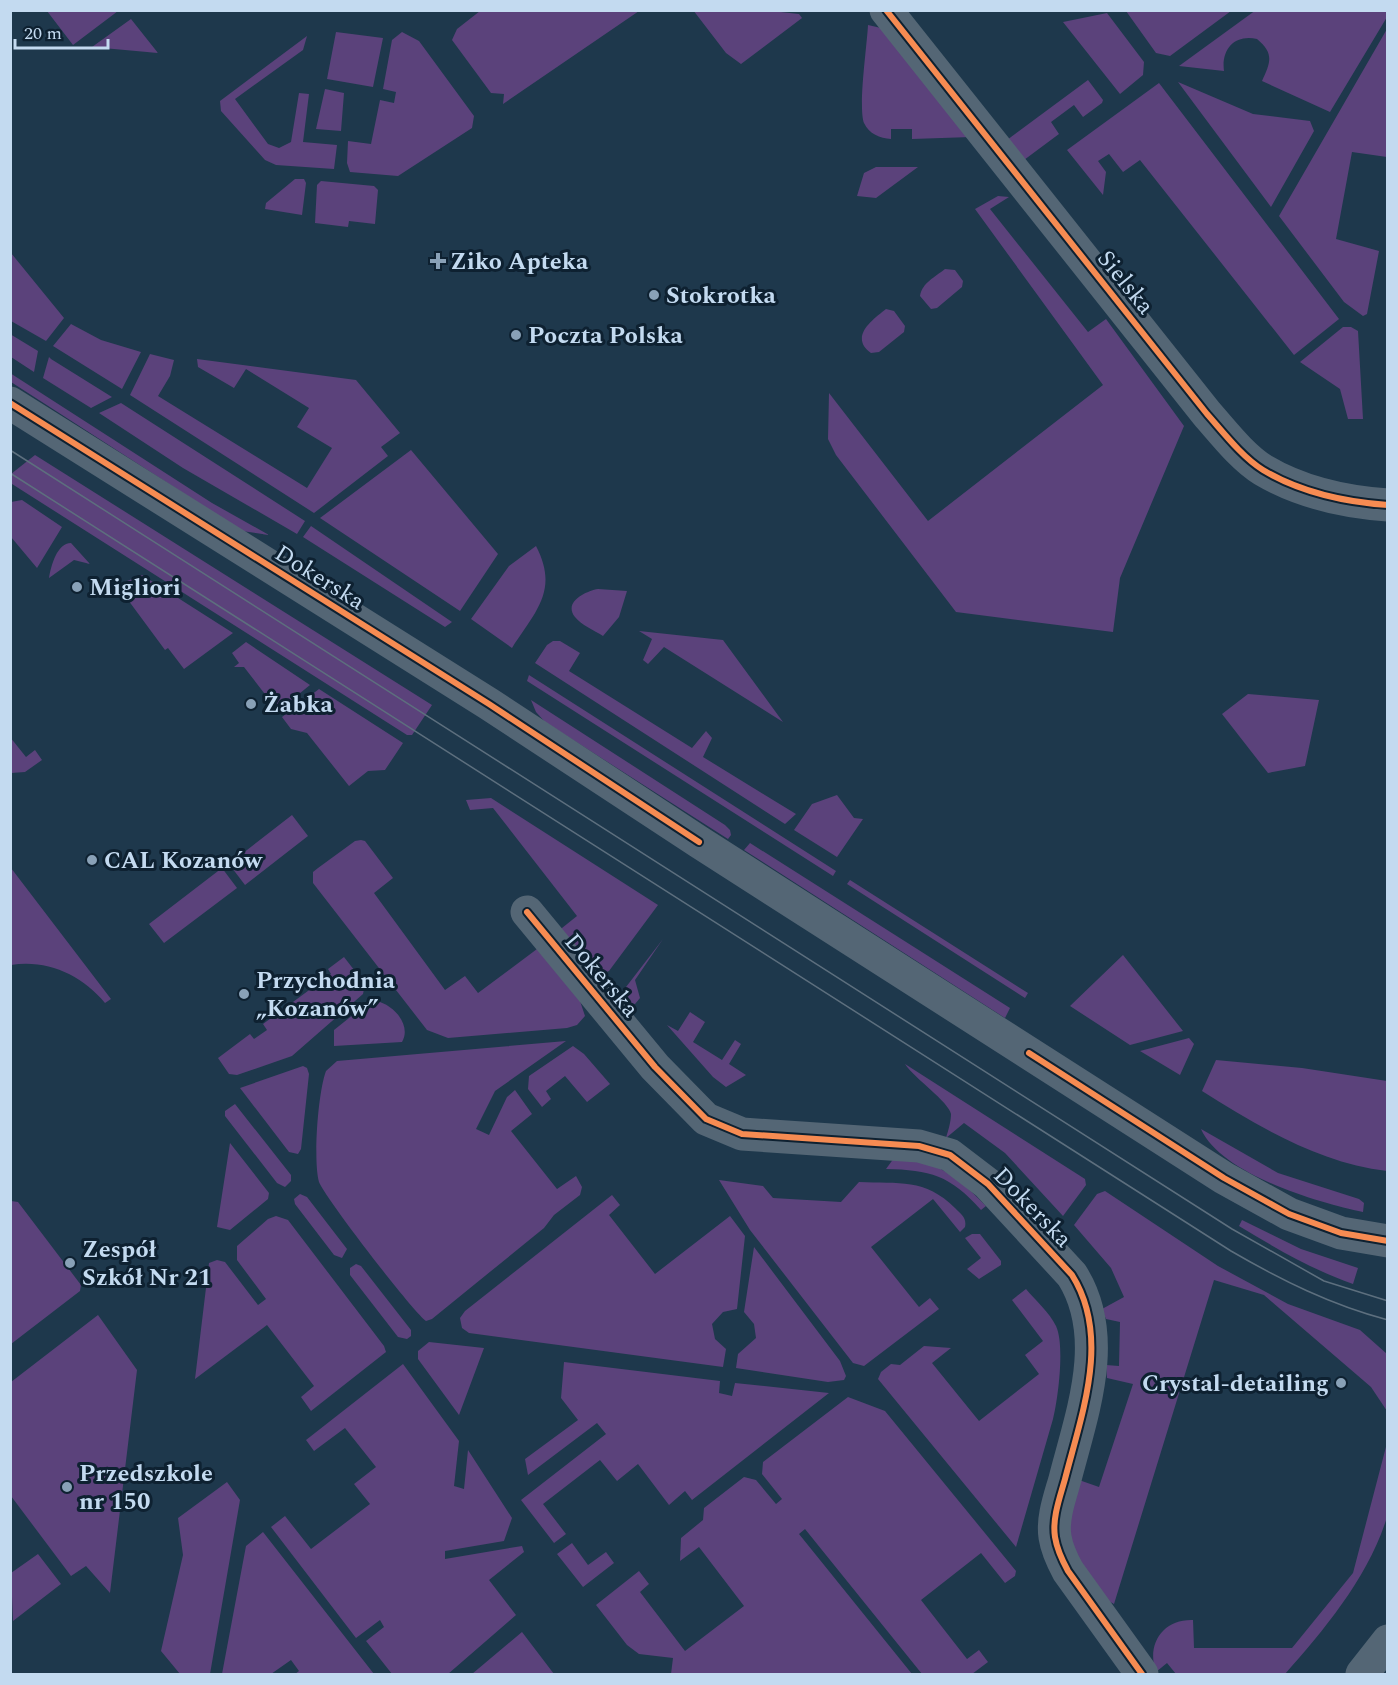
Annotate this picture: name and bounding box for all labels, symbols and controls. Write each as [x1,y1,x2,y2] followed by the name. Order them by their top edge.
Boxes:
[15,12,108,50] scale bar
[24,20,62,47] text: 20 m
[1088,243,1163,323] street label: Sielska
[450,244,589,280] place label: Ziko Apteka
[431,254,445,268] marker: Ziko Apteka
[666,278,776,314] place label: Stokrotka
[647,288,661,302] marker: Stokrotka
[528,318,684,354] place label: Poczta Polska
[509,328,523,342] marker: Poczta Polska
[267,536,372,620] street label: Dokerska
[89,570,181,606] place label: Migliori
[70,580,84,594] marker: Migliori
[263,687,333,723] place label: Żabka
[244,697,258,711] marker: Żabka
[104,843,263,879] place label: CAL Kozanów
[85,853,99,867] marker: CAL Kozanów
[555,925,648,1026] street label: Dokerska
[256,963,396,1027] place label: Przychodnia „Kozanów”
[237,987,251,1001] marker: Przychodnia „Kozanów”
[984,1159,1080,1257] street label: Dokerska
[82,1232,211,1296] place label: Zespół Szkół Nr 21
[63,1256,77,1270] marker: Zespół Szkół Nr 21
[1142,1366,1329,1402] place label: Crystal-detailing
[1334,1376,1348,1390] marker: Crystal-detailing
[79,1456,213,1520] place label: Przedszkole nr 150
[60,1480,74,1494] marker: Przedszkole nr 150

